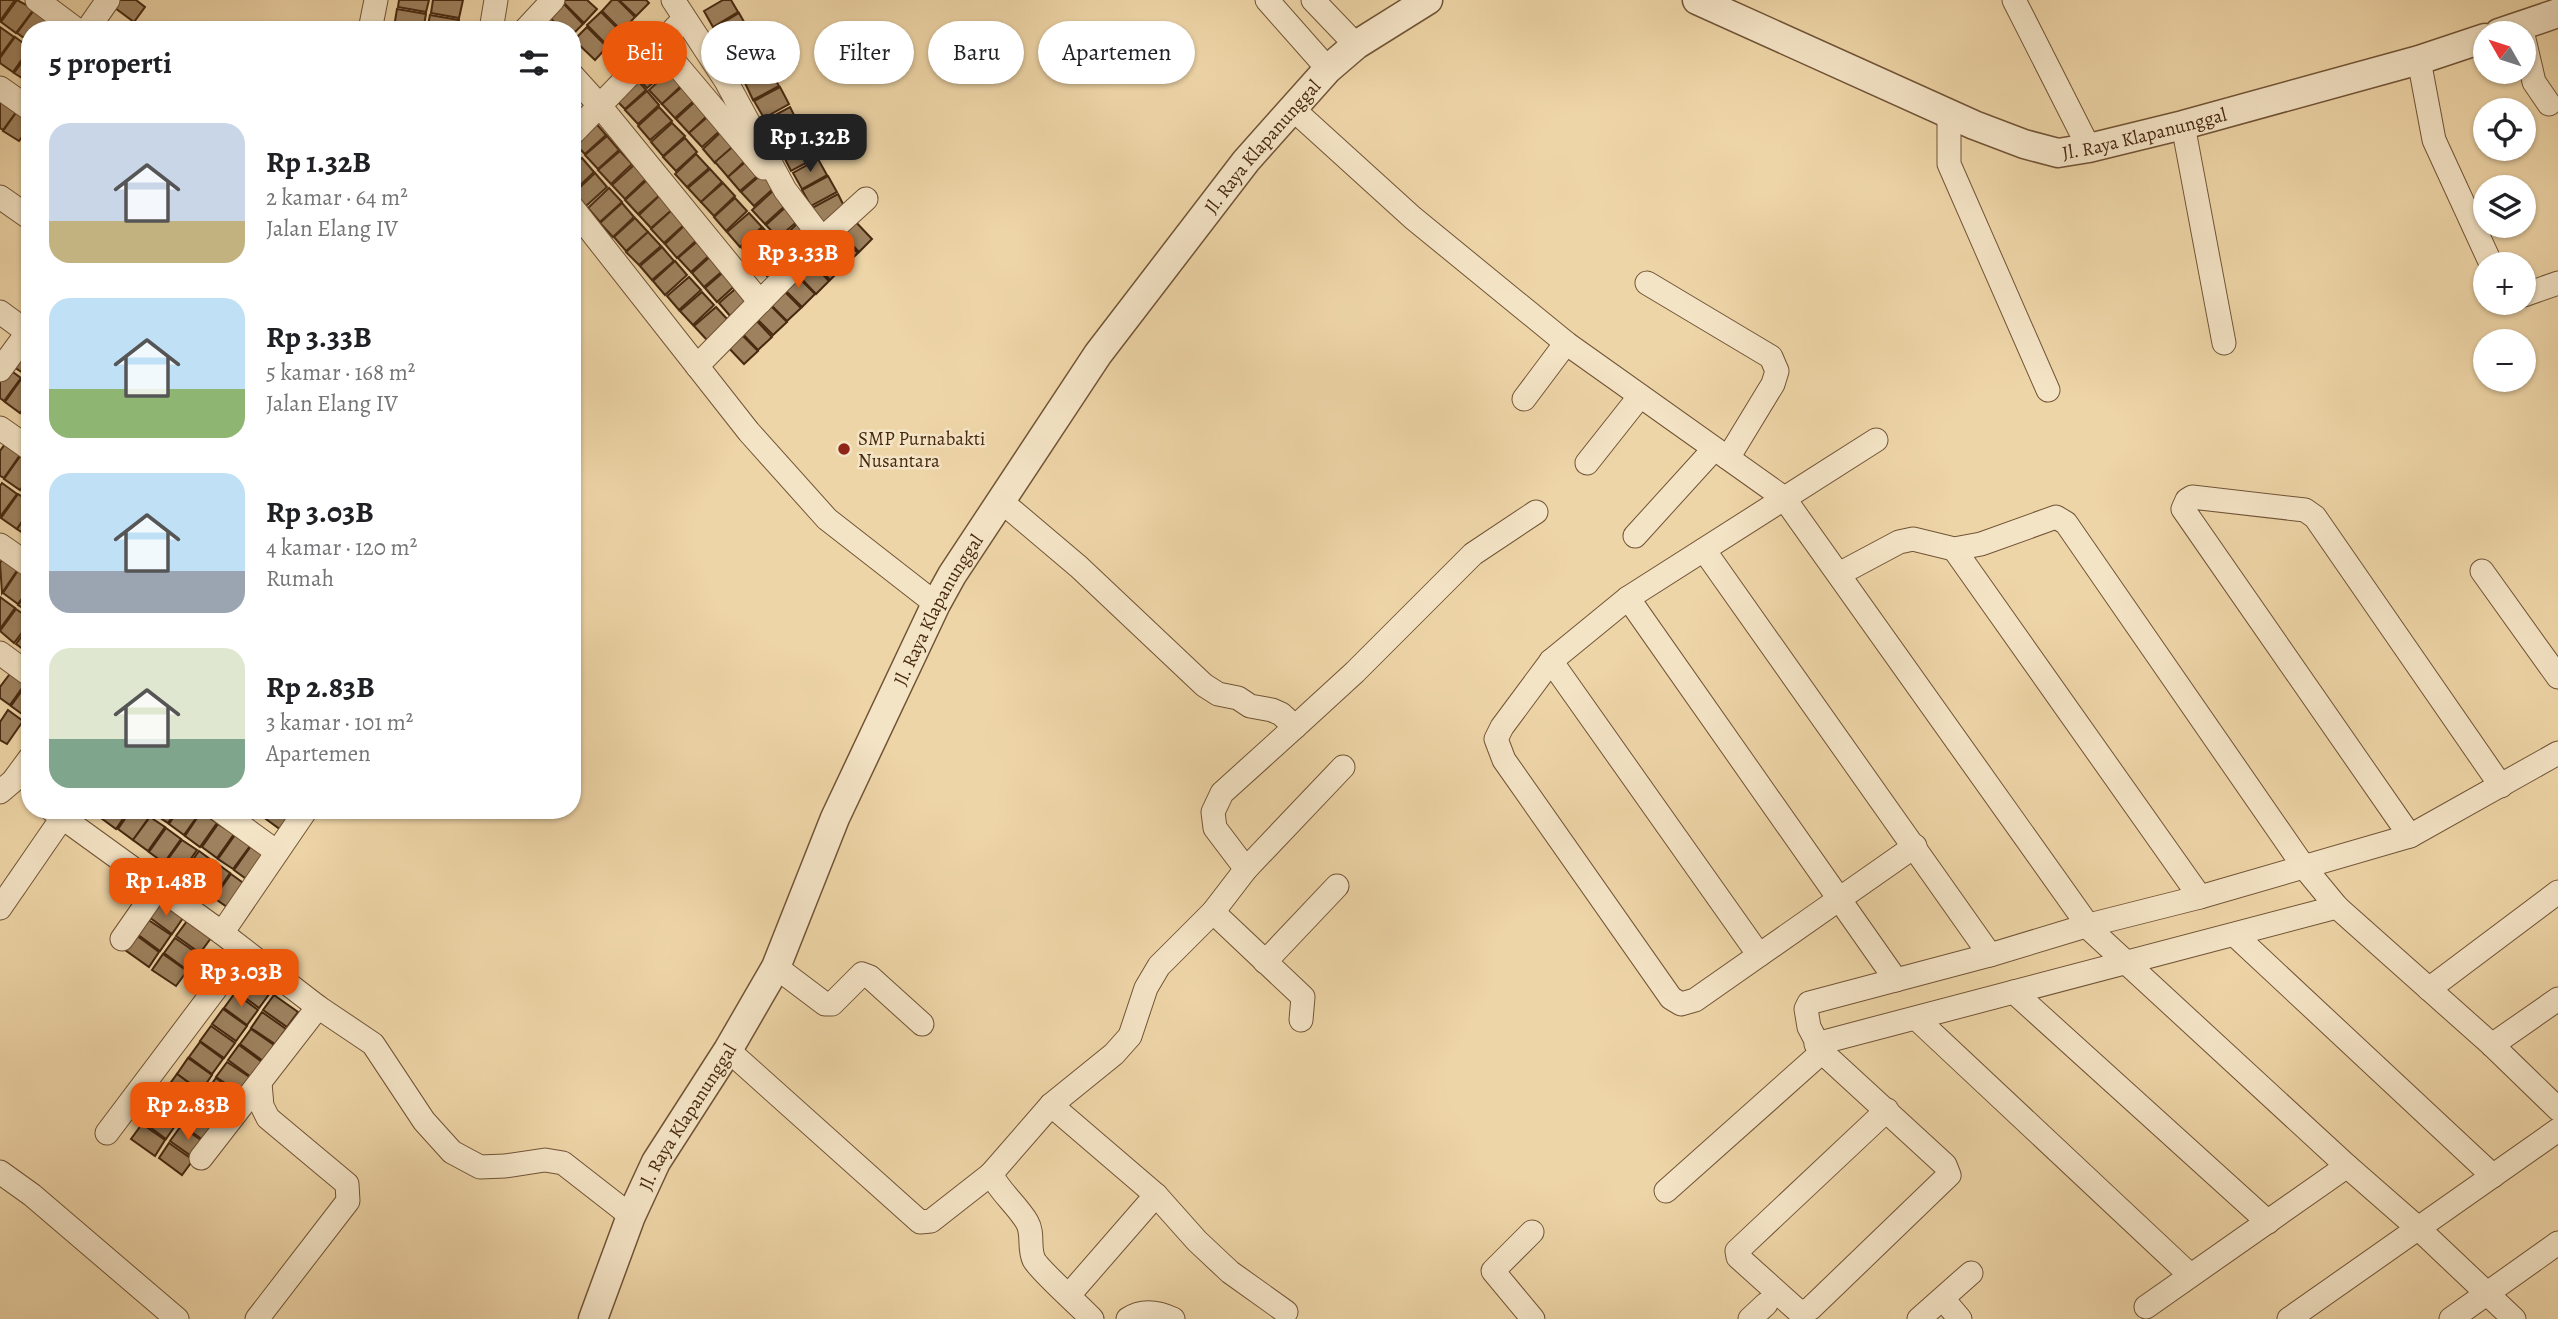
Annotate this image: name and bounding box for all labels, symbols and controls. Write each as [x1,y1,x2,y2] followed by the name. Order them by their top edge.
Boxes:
[602,21,687,84] chip: Beli
[701,21,800,84] chip: Sewa
[814,21,914,84] chip: Filter
[928,21,1024,84] chip: Baru
[1038,21,1195,84] chip: Apartemen
[2473,21,2536,84] north arrow
[2473,21,2536,392] map controls
[49,43,172,83] text: 5 properti
[515,44,553,82] icon: filters
[1198,74,1327,219] street label: Jl. Raya Klapanunggal
[2473,98,2536,161] button: locate
[2060,102,2230,166] street label: Jl. Raya Klapanunggal
[738,114,882,174] pin: Rp 1.32B
[770,121,850,152] text: Rp 1.32B
[266,142,371,182] text: Rp 1.32B
[105,151,189,235] icon: home
[2473,175,2536,238] button: layers
[266,182,408,213] text: 2 kamar · 64 m²
[266,213,398,244] text: Jalan Elang IV
[726,230,870,290] pin: Rp 3.33B
[757,237,839,268] text: Rp 3.33B
[2473,252,2536,315] button: +
[266,317,372,357] text: Rp 3.33B
[105,326,189,410] icon: home
[2473,329,2536,392] button: −
[266,357,415,388] text: 5 kamar · 168 m²
[266,388,398,419] text: Jalan Elang IV
[858,426,985,474] place label: SMP Purnabakti Nusantara
[836,441,852,457] marker: SMP Purnabakti Nusantara
[266,492,374,532] text: Rp 3.03B
[105,501,189,585] icon: home
[887,529,990,690] street label: Jl. Raya Klapanunggal
[266,532,417,563] text: 4 kamar · 120 m²
[266,563,334,594] text: Rumah
[266,667,375,707] text: Rp 2.83B
[105,676,189,760] icon: home
[266,707,413,738] text: 3 kamar · 101 m²
[266,738,371,769] text: Apartemen
[94,858,238,918] pin: Rp 1.48B
[125,865,207,896] text: Rp 1.48B
[169,950,313,1009] pin: Rp 3.03B
[200,956,282,987] text: Rp 3.03B
[633,1039,743,1195] street label: Jl. Raya Klapanunggal
[116,1082,260,1142] pin: Rp 2.83B
[146,1089,230,1120] text: Rp 2.83B

